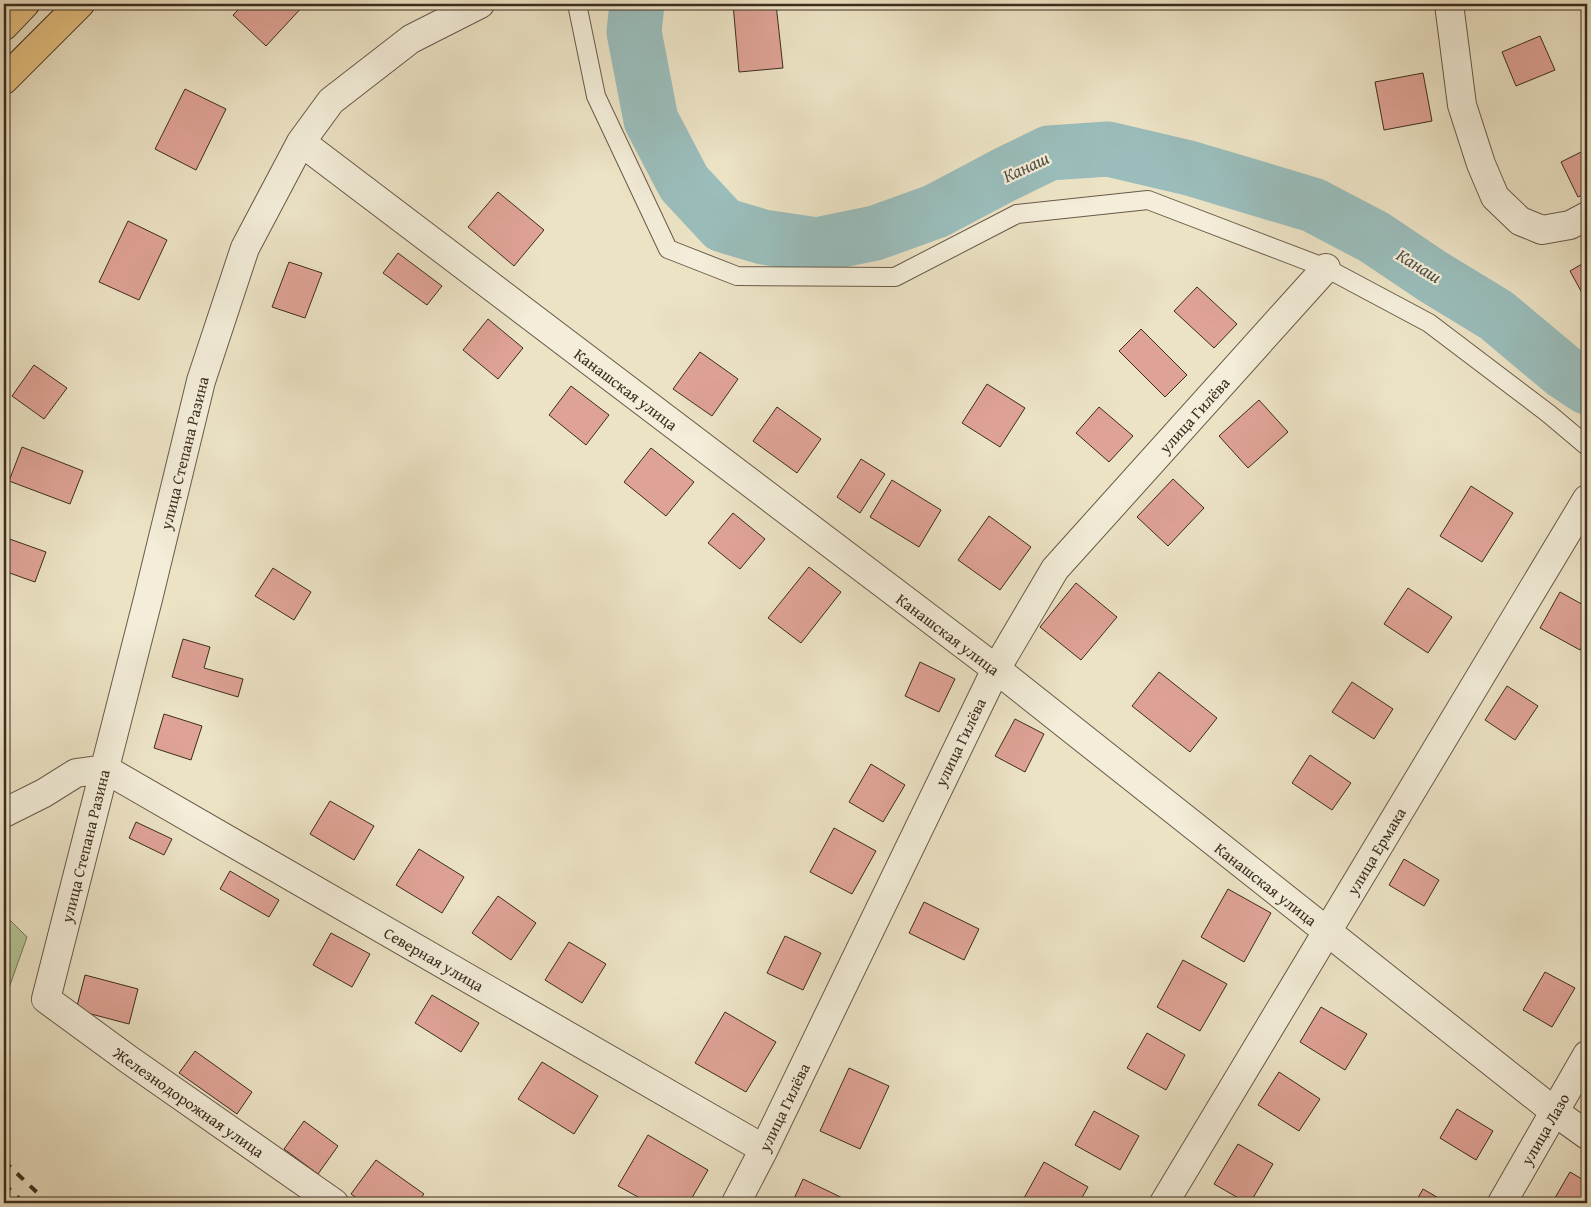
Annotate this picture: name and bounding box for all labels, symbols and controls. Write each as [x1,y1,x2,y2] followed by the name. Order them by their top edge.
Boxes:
[998,144,1054,189] water label: Канаш
[1391,241,1447,290] water label: Канаш
[569,342,683,436] street label: Канашская улица
[1152,371,1235,459] street label: улица Гилёва
[153,373,215,533] street label: улица Степана Разина
[891,587,1005,681] street label: Канашская улица
[928,693,992,791] street label: улица Гилёва
[54,766,116,926] street label: улица Степана Разина
[1340,802,1412,900] street label: улица Ермака
[1210,836,1323,932] street label: Канашская улица
[380,921,489,998] street label: Северная улица
[108,1040,270,1164] street label: Железнодорожная улица
[752,1058,816,1156] street label: улица Гилёва
[1514,1089,1575,1170] street label: улица Лазо

